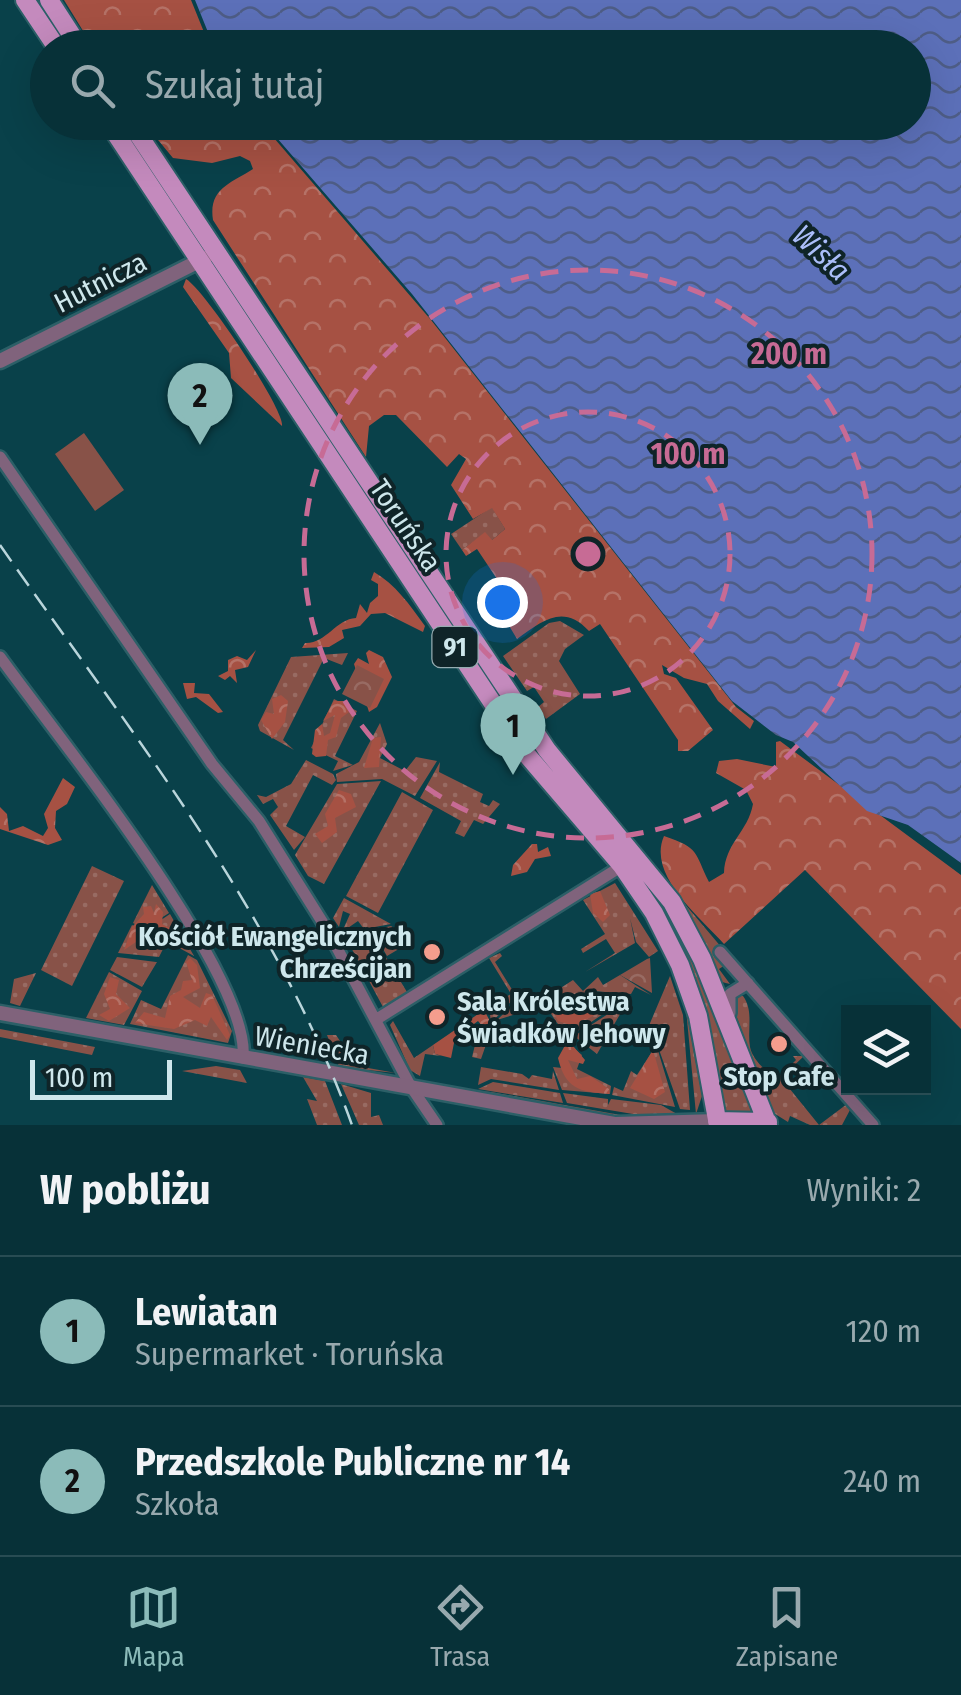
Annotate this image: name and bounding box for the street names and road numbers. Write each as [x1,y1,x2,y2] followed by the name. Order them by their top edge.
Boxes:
[49,245,152,320] street label: Hutnicza
[363,473,448,577] street label: Toruńska
[432,627,478,667] road number: 91
[252,1019,372,1072] street label: Wieniecka

